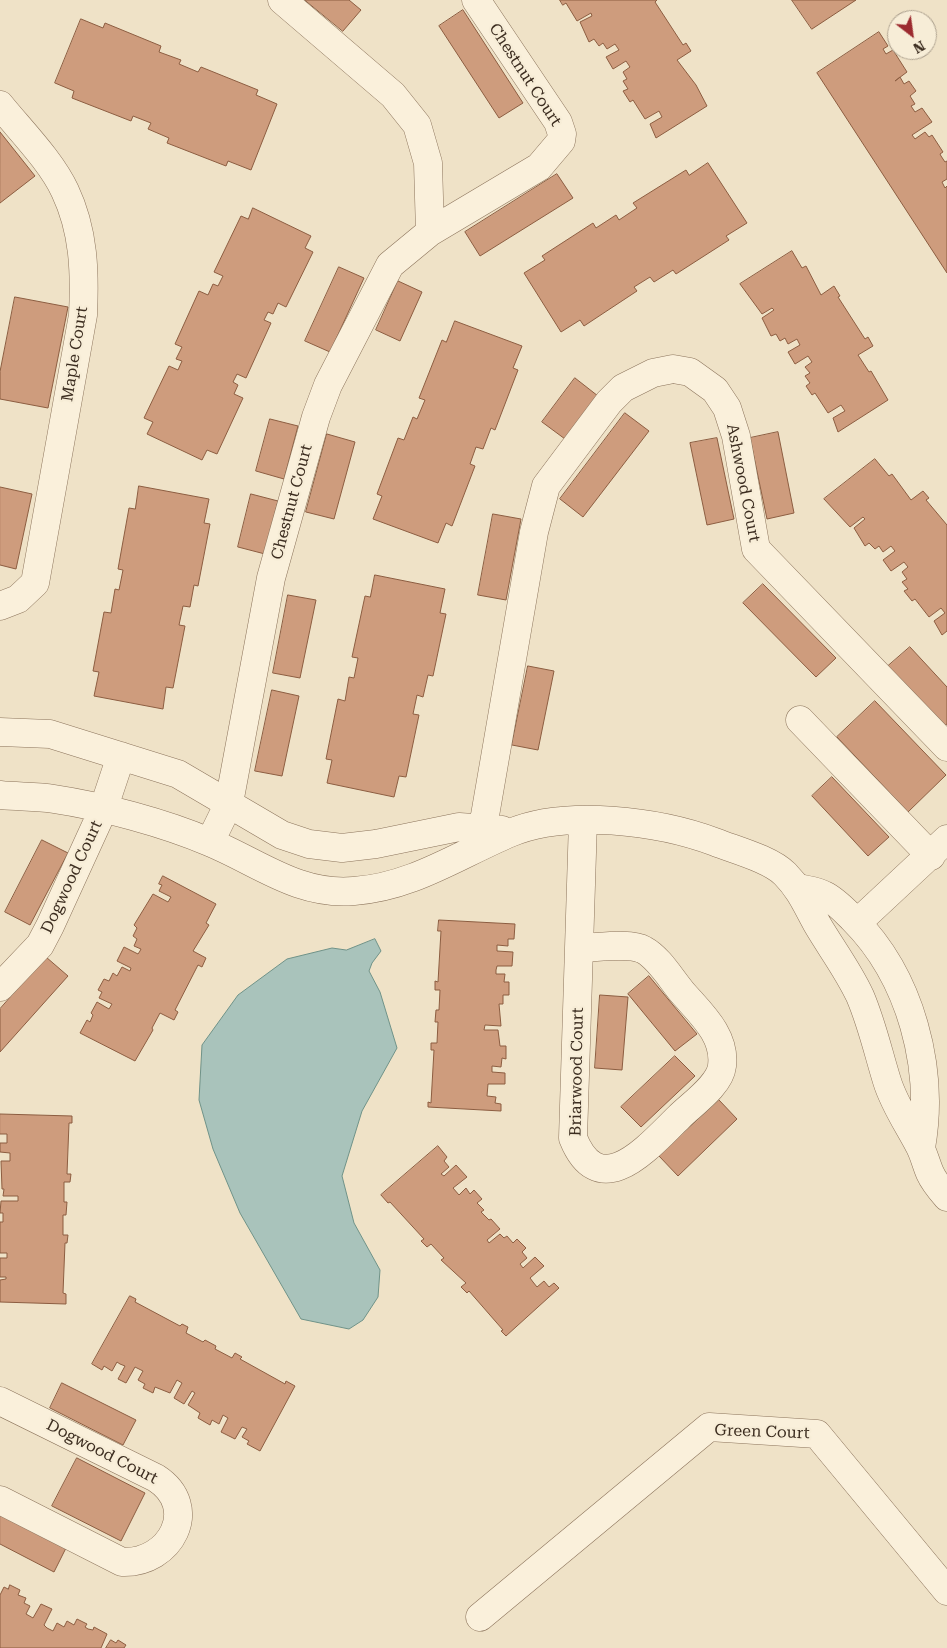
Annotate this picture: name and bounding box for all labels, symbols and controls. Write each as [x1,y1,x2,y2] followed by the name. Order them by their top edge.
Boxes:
[887,10,937,60] north arrow
[485,20,565,130] street label: Chestnut Court
[910,38,928,57] text: N
[58,305,92,403] street label: Maple Court
[722,422,764,544] street label: Ashwood Court
[267,442,317,562] street label: Chestnut Court
[37,817,107,937] street label: Dogwood Court
[566,1007,588,1137] street label: Briarwood Court
[43,1416,161,1488] street label: Dogwood Court
[714,1421,810,1443] street label: Green Court

